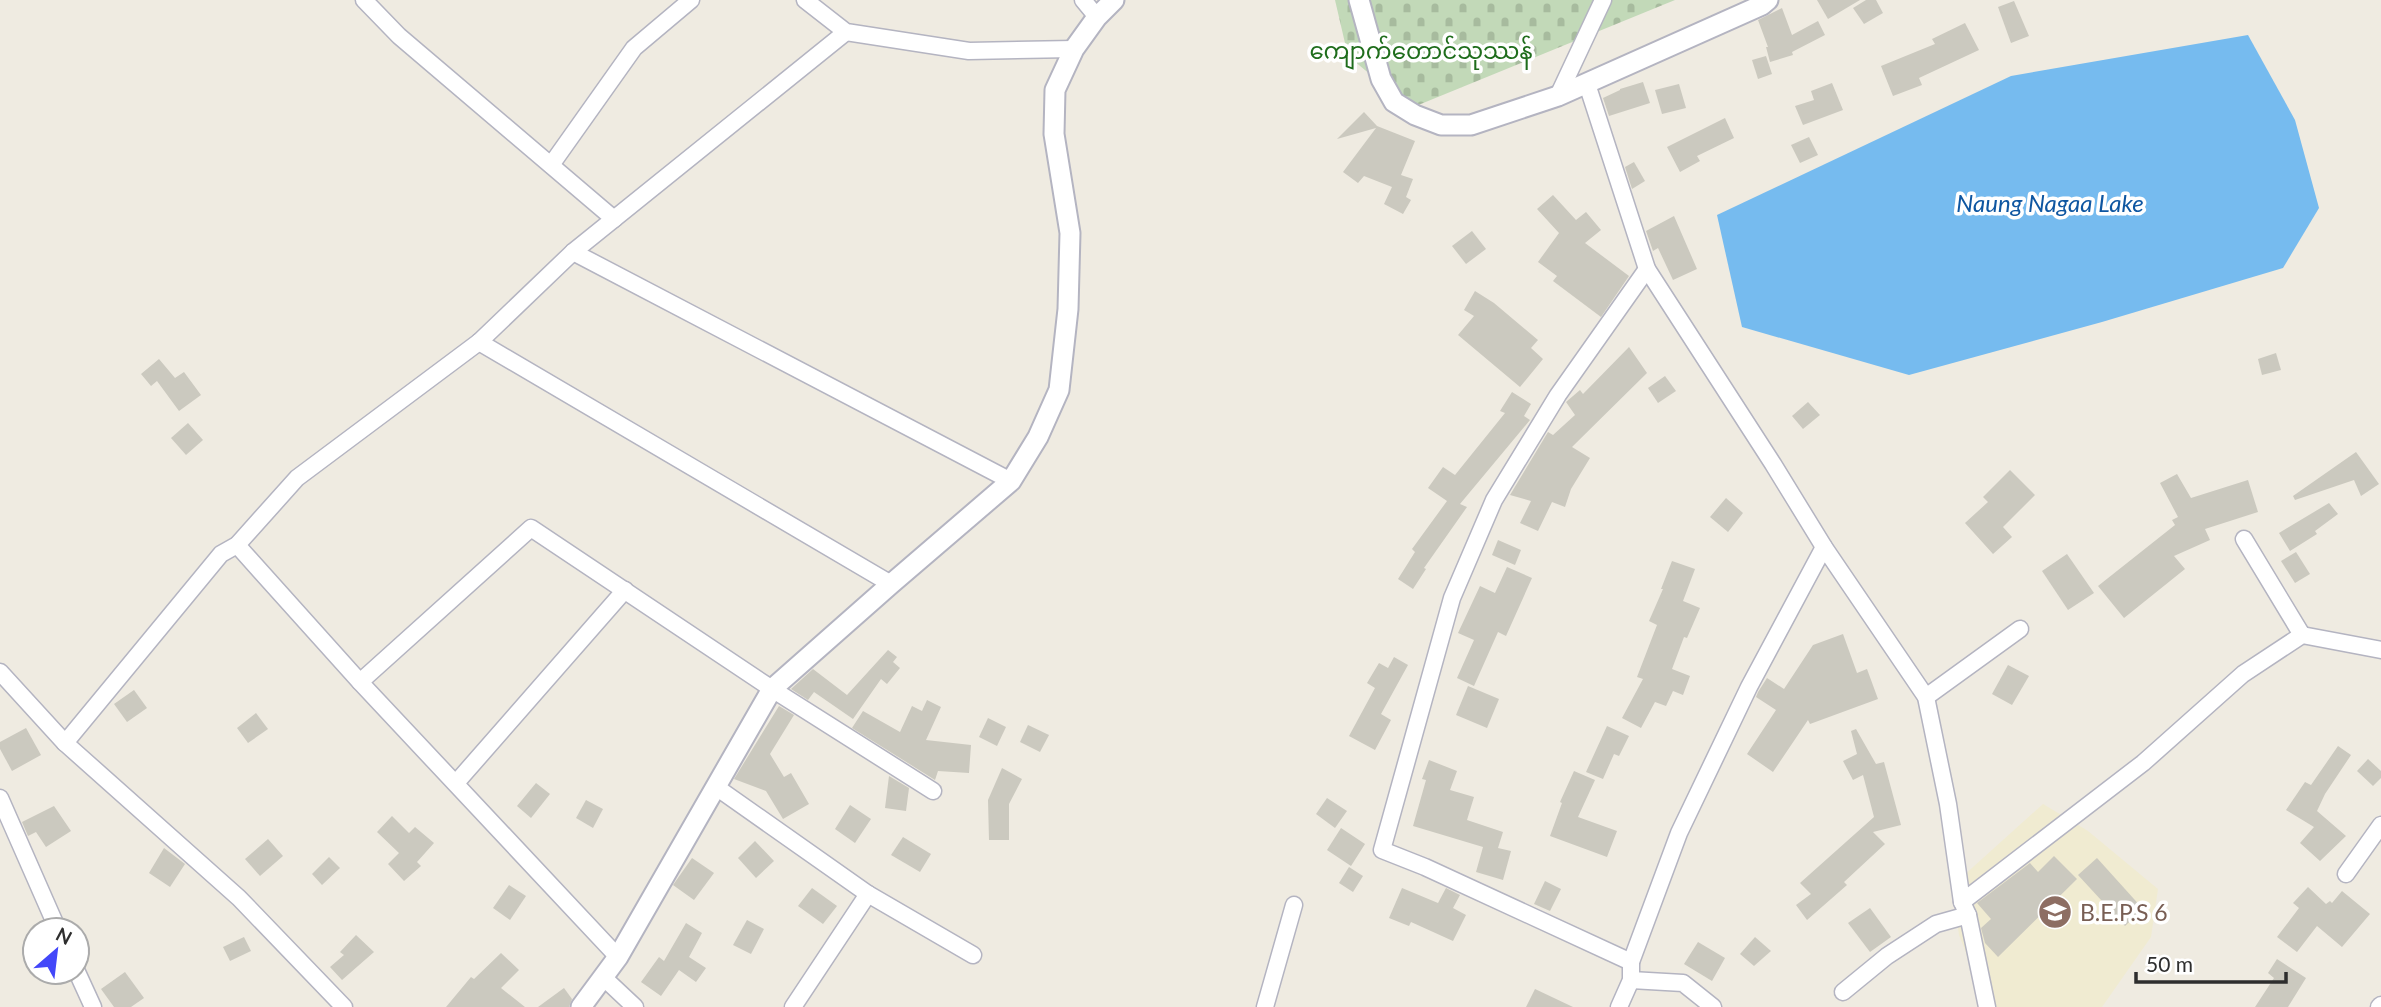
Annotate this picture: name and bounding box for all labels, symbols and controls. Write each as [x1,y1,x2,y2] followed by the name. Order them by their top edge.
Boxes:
[1309,35,1533,70] park label: ကျောက်တောင်သုဿန်
[1956,188,2144,217] water label: Naung Nagaa Lake
[2036,893,2074,931] school or university icon: B.E.P.S 6
[2080,898,2168,926] place label: B.E.P.S 6
[21,916,91,986] north arrow
[52,922,76,949] text: N
[2136,940,2286,984] scale bar
[2146,951,2193,976] text: 50 m

